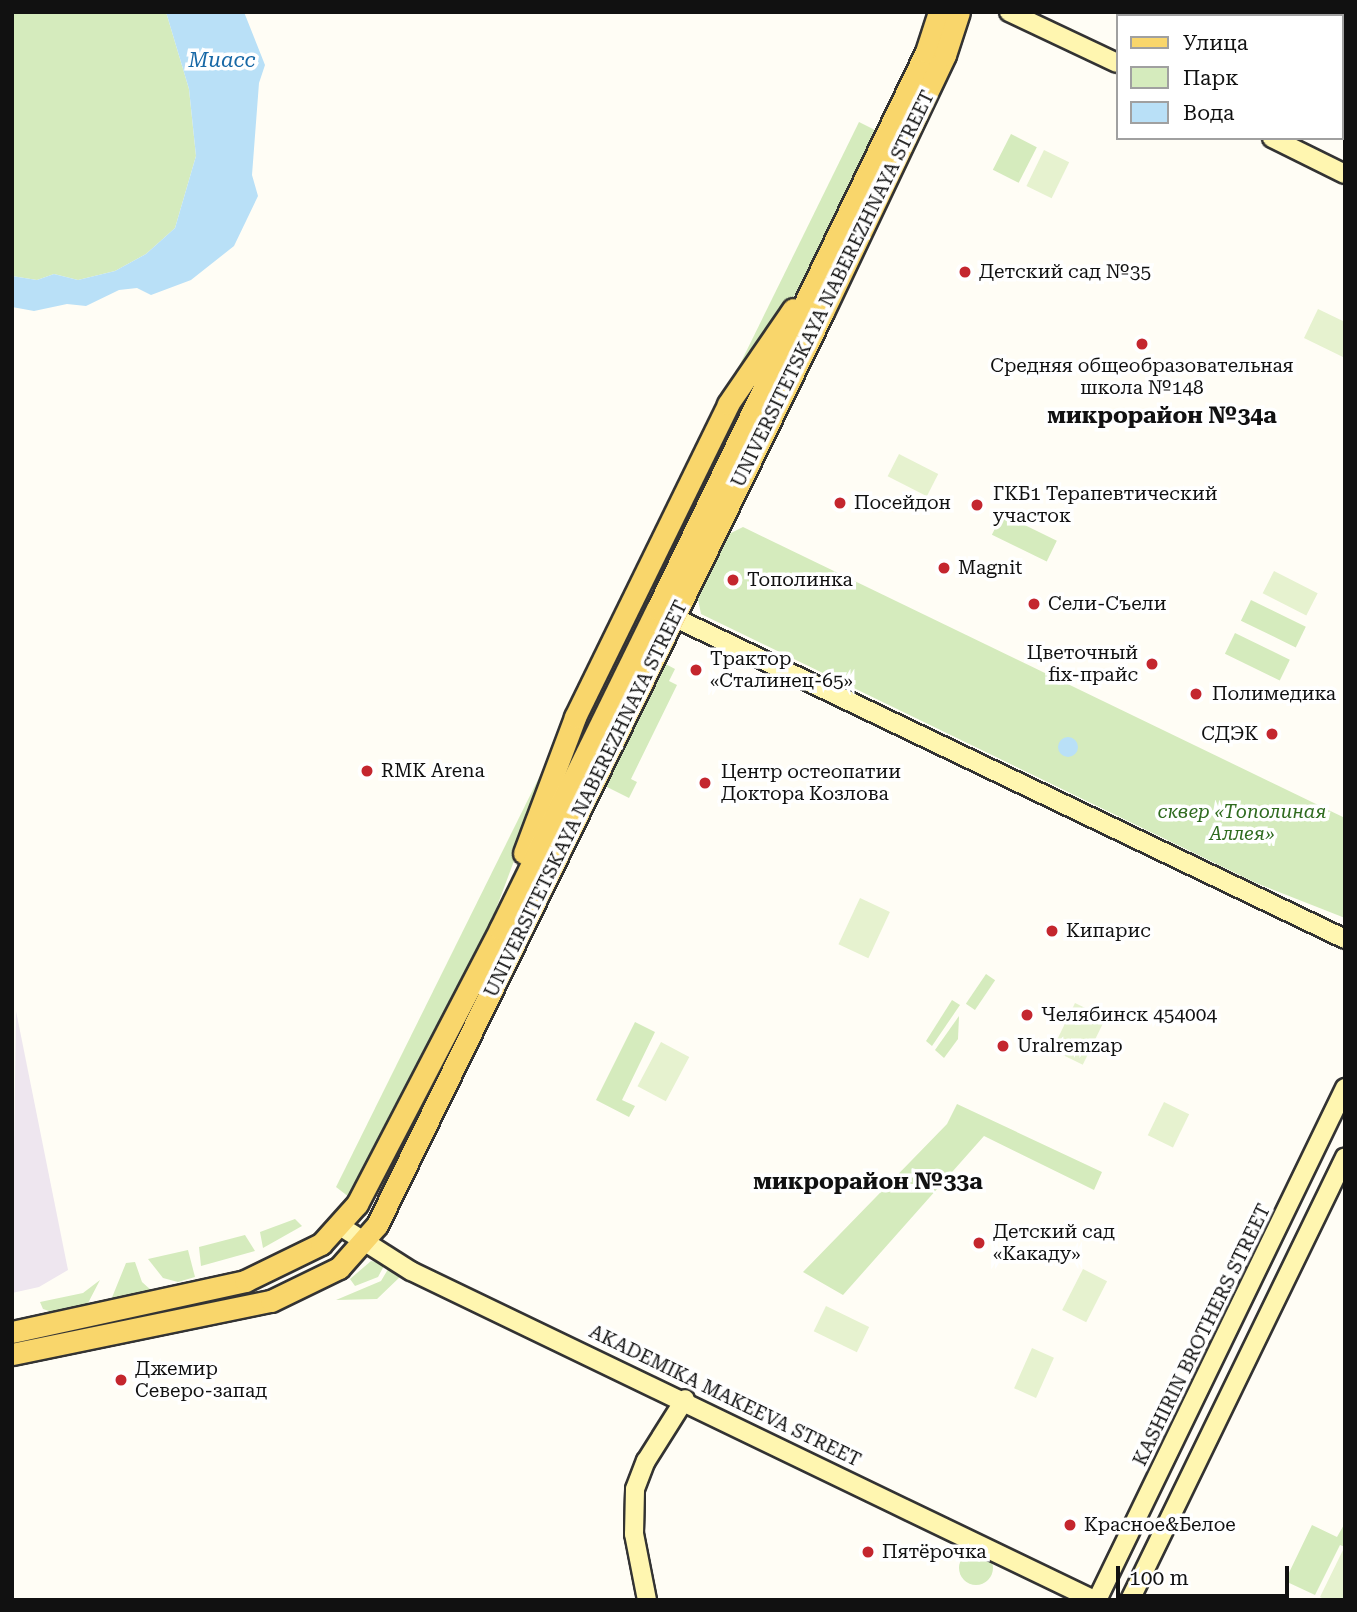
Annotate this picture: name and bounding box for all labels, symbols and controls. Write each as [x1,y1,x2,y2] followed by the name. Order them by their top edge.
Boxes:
[1116,14,1343,140] legend
[1183,31,1248,55] text: Улица
[188,47,256,73] water label: Миасс
[1183,66,1239,90] text: Парк
[727,87,939,491] street label: UNIVERSITETSKAYA NABEREZHNAYA STREET
[1183,101,1235,125] text: Вода
[979,261,1151,283] place label: Детский сад №35
[957,264,973,280] marker: Детский сад №35
[1134,336,1150,352] marker: Средняя общеобразовательная школа №148
[990,355,1294,399] place label: Средняя общеобразовательная школа №148
[1047,402,1277,430] district label: микрорайон №34а
[993,483,1217,527] place label: ГКБ1 Терапевтический участок
[854,492,951,514] place label: Посейдон
[832,495,848,511] marker: Посейдон
[967,495,987,515] marker: ГКБ1 Терапевтический участок
[958,557,1022,579] place label: Magnit
[936,560,952,576] marker: Magnit
[747,569,853,591] place label: Тополинка
[725,572,741,588] marker: Тополинка
[1048,593,1166,615] place label: Сели-Съели
[1026,596,1042,612] marker: Сели-Съели
[480,597,692,1001] street label: UNIVERSITETSKAYA NABEREZHNAYA STREET
[1027,642,1138,686] place label: Цветочный fix-прайс
[710,648,853,692] place label: Трактор «Сталинец-65»
[1144,656,1160,672] marker: Цветочный fix-прайс
[688,662,704,678] marker: Трактор «Сталинец-65»
[1212,683,1336,705] place label: Полимедика
[1186,684,1206,704] marker: Полимедика
[1201,723,1258,745] place label: СДЭК
[1264,726,1280,742] marker: СДЭК
[381,760,485,782] place label: RMK Arena
[721,761,901,805] place label: Центр остеопатии Доктора Козлова
[359,763,375,779] marker: RMK Arena
[695,773,715,793] marker: Центр остеопатии Доктора Козлова
[1158,801,1326,845] park label: сквер «Тополиная Аллея»
[1066,920,1151,942] place label: Кипарис
[1044,923,1060,939] marker: Кипарис
[1041,1004,1217,1026] place label: Челябинск 454004
[1019,1007,1035,1023] marker: Челябинск 454004
[1017,1035,1123,1057] place label: Uralremzap
[995,1038,1011,1054] marker: Uralremzap
[753,1168,983,1196] district label: микрорайон №33а
[1129,1200,1275,1470] street label: KASHIRIN BROTHERS STREET
[993,1221,1115,1265] place label: Детский сад «Какаду»
[971,1235,987,1251] marker: Детский сад «Какаду»
[586,1320,864,1472] street label: AKADEMIKA MAKEEVA STREET
[135,1358,267,1402] place label: Джемир Северо-запад
[113,1372,129,1388] marker: Джемир Северо-запад
[1084,1514,1236,1536] place label: Красное&Белое
[1062,1517,1078,1533] marker: Красное&Белое
[882,1541,987,1563] place label: Пятёрочка
[860,1544,876,1560] marker: Пятёрочка
[1119,1552,1292,1596] scale bar
[1129,1566,1189,1590] text: 100 m

